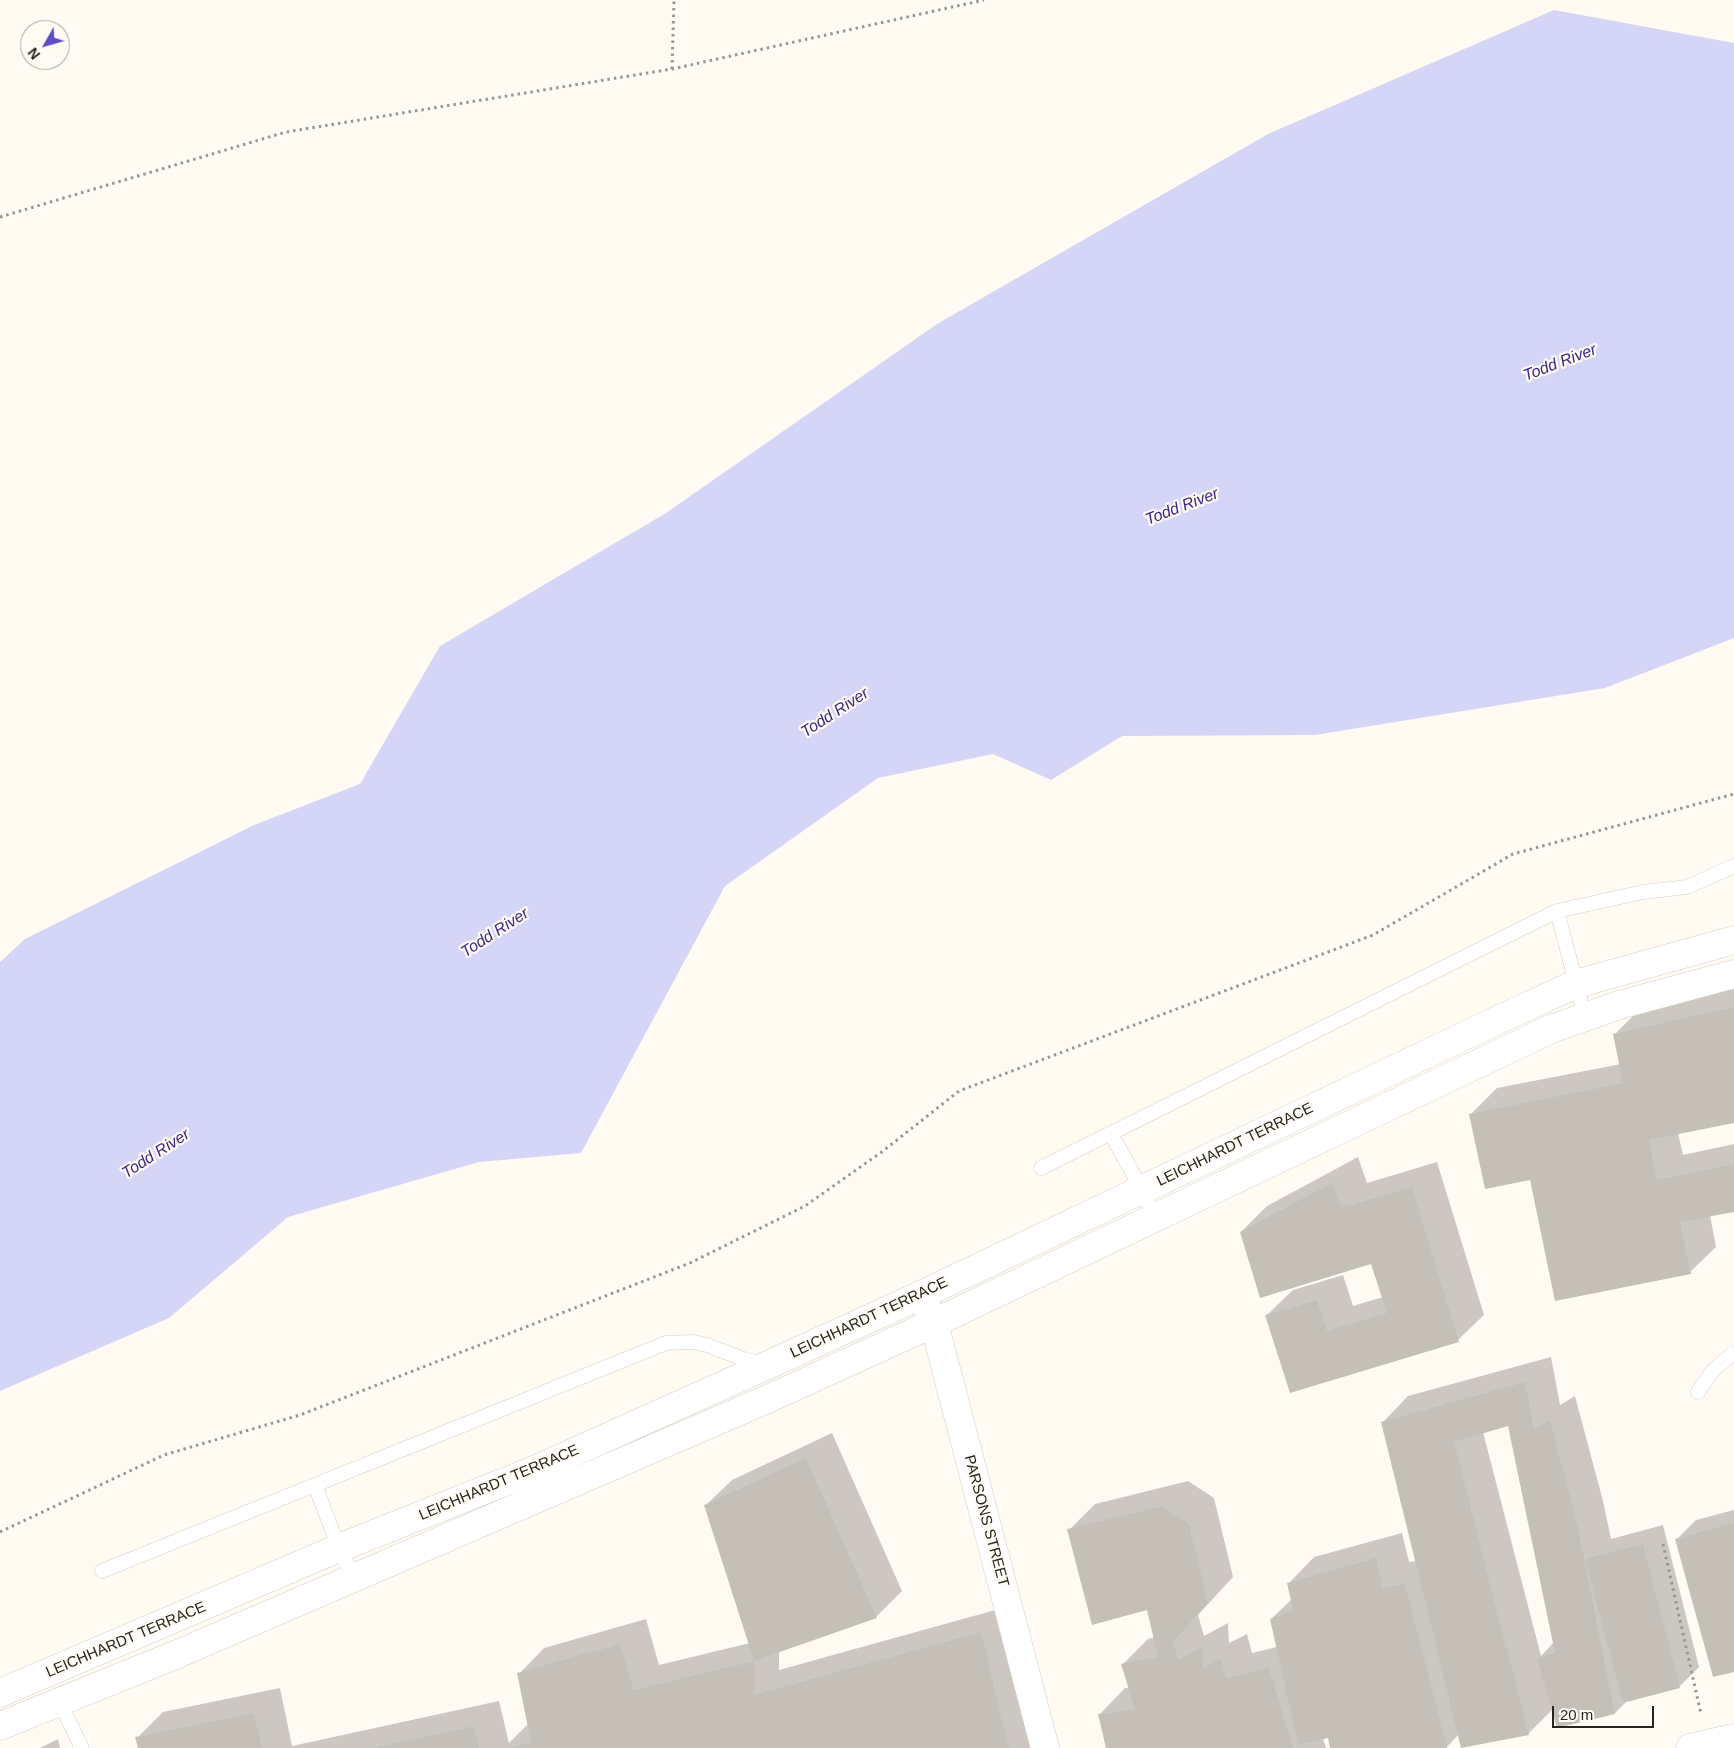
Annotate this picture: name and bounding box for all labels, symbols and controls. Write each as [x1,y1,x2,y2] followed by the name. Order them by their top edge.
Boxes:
[20,20,70,70] north arrow
[25,45,43,63] text: N
[1521,340,1599,386] water label: Todd River
[1143,484,1221,530] water label: Todd River
[798,684,872,742] water label: Todd River
[458,904,532,962] water label: Todd River
[1154,1099,1316,1191] street label: LEICHHARDT TERRACE
[119,1125,193,1183] water label: Todd River
[787,1274,951,1362] street label: LEICHHARDT TERRACE
[416,1441,582,1525] street label: LEICHHARDT TERRACE
[960,1453,1012,1589] street label: PARSONS STREET
[43,1598,209,1682] street label: LEICHHARDT TERRACE
[1554,1696,1656,1728] scale bar
[1560,1706,1593,1723] text: 20 m

